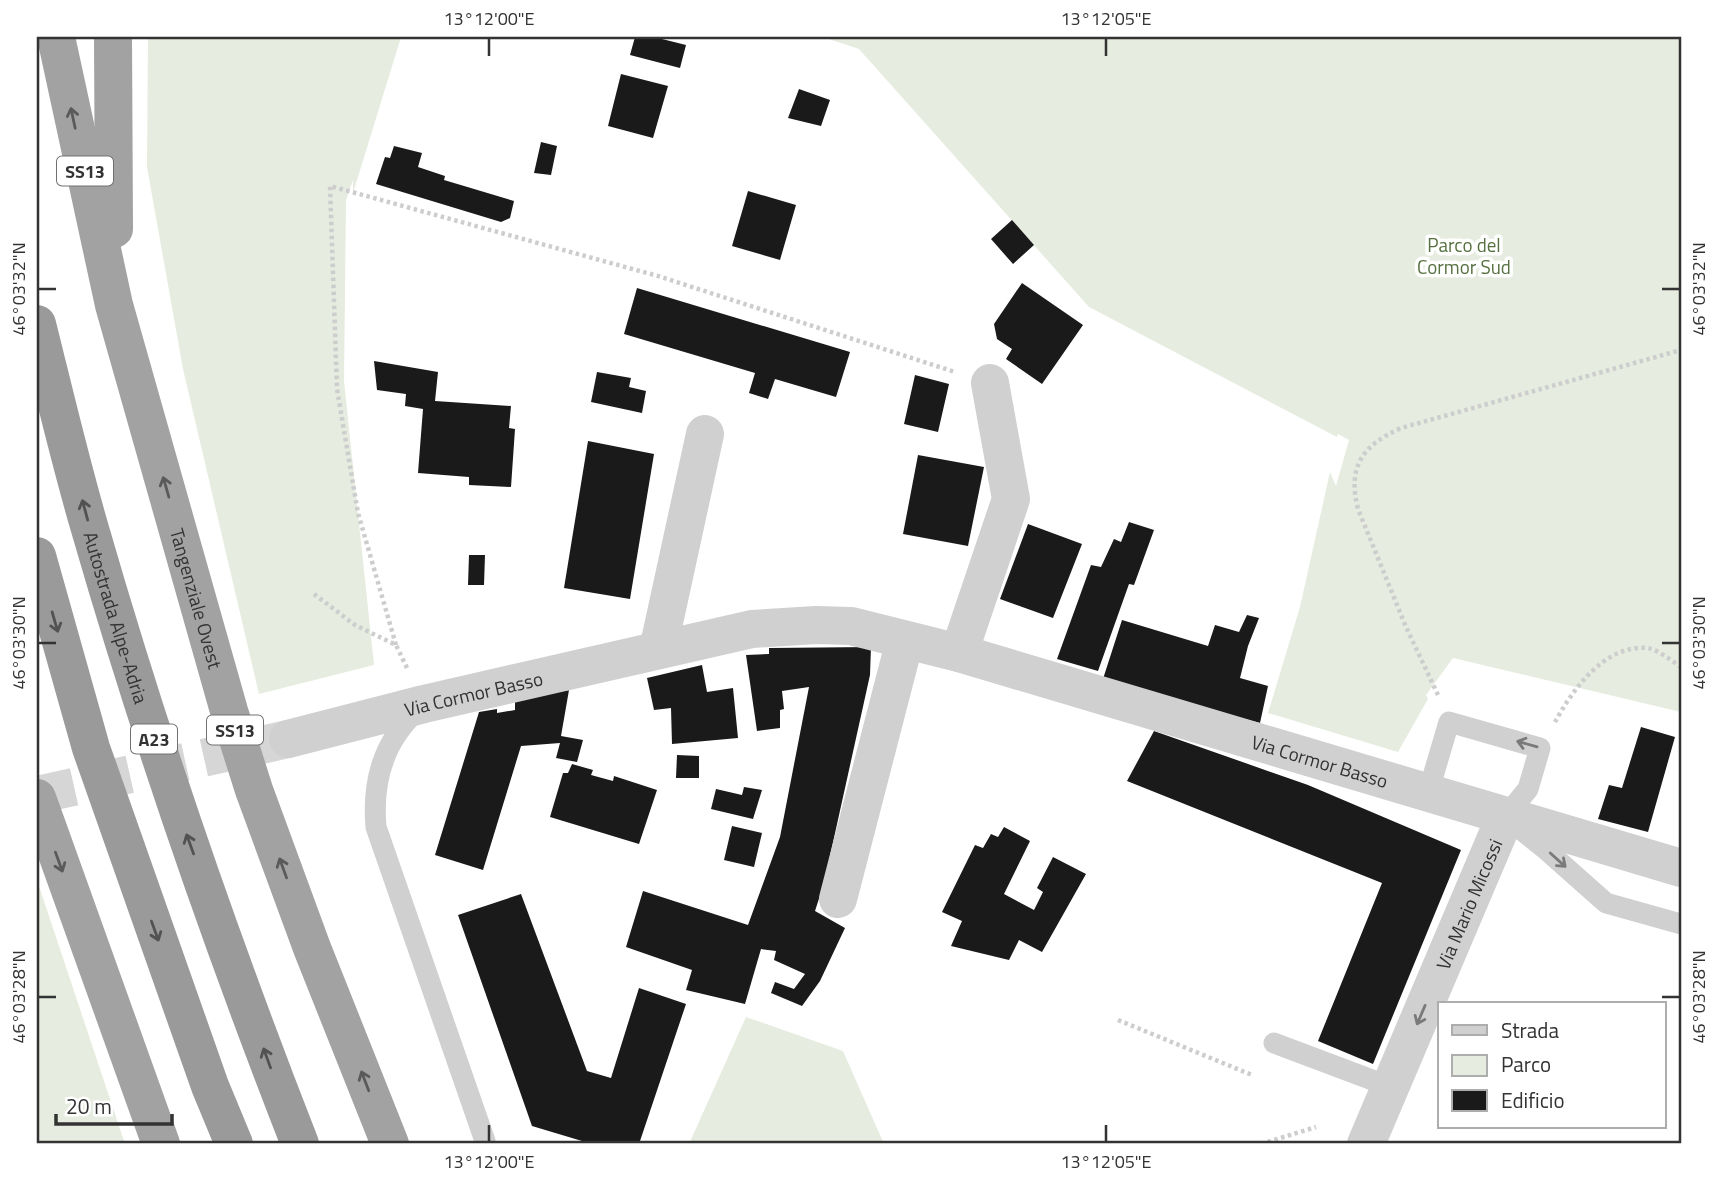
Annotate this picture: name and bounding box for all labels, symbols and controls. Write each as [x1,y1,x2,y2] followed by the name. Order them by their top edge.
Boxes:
[444,5,535,32] text: 13°12'00"E
[1061,5,1152,32] text: 13°12'05"E
[66,108,79,130] one-way arrow
[57,156,113,186] road number: SS13
[1417,230,1511,281] park label: Parco del Cormor Sud
[5,242,32,336] text: 46°03'32"N
[1685,242,1712,336] text: 46°03'32"N
[158,476,171,498] one-way arrow
[78,499,91,522] one-way arrow
[163,525,231,672] street label: Tangenziale Ovest
[77,528,157,708] street label: Autostrada Alpe-Adria
[5,596,32,690] text: 46°03'30"N
[1685,596,1712,690] text: 46°03'30"N
[50,611,63,633] one-way arrow
[401,663,545,723] street label: Via Cormor Basso
[207,716,263,744] road number: SS13
[131,724,177,754] road number: A23
[1248,726,1392,795] street label: Via Cormor Basso
[1516,737,1538,750] one-way arrow
[183,833,195,855] one-way arrow
[1427,834,1509,974] street label: Via Mario Micossi
[53,851,66,873] one-way arrow
[1549,852,1566,869] one-way arrow
[276,858,288,880] one-way arrow
[150,920,163,942] one-way arrow
[5,950,32,1044] text: 46°03'28"N
[1685,950,1712,1044] text: 46°03'28"N
[1438,1002,1666,1128] legend
[1414,1004,1427,1026] one-way arrow
[1501,1014,1559,1046] text: Strada
[259,1047,272,1069] one-way arrow
[1501,1048,1551,1080] text: Parco
[357,1070,370,1092] one-way arrow
[56,1083,172,1127] scale bar
[1501,1084,1565,1116] text: Edificio
[66,1090,112,1122] text: 20 m
[444,1148,535,1175] text: 13°12'00"E
[1061,1148,1152,1175] text: 13°12'05"E

